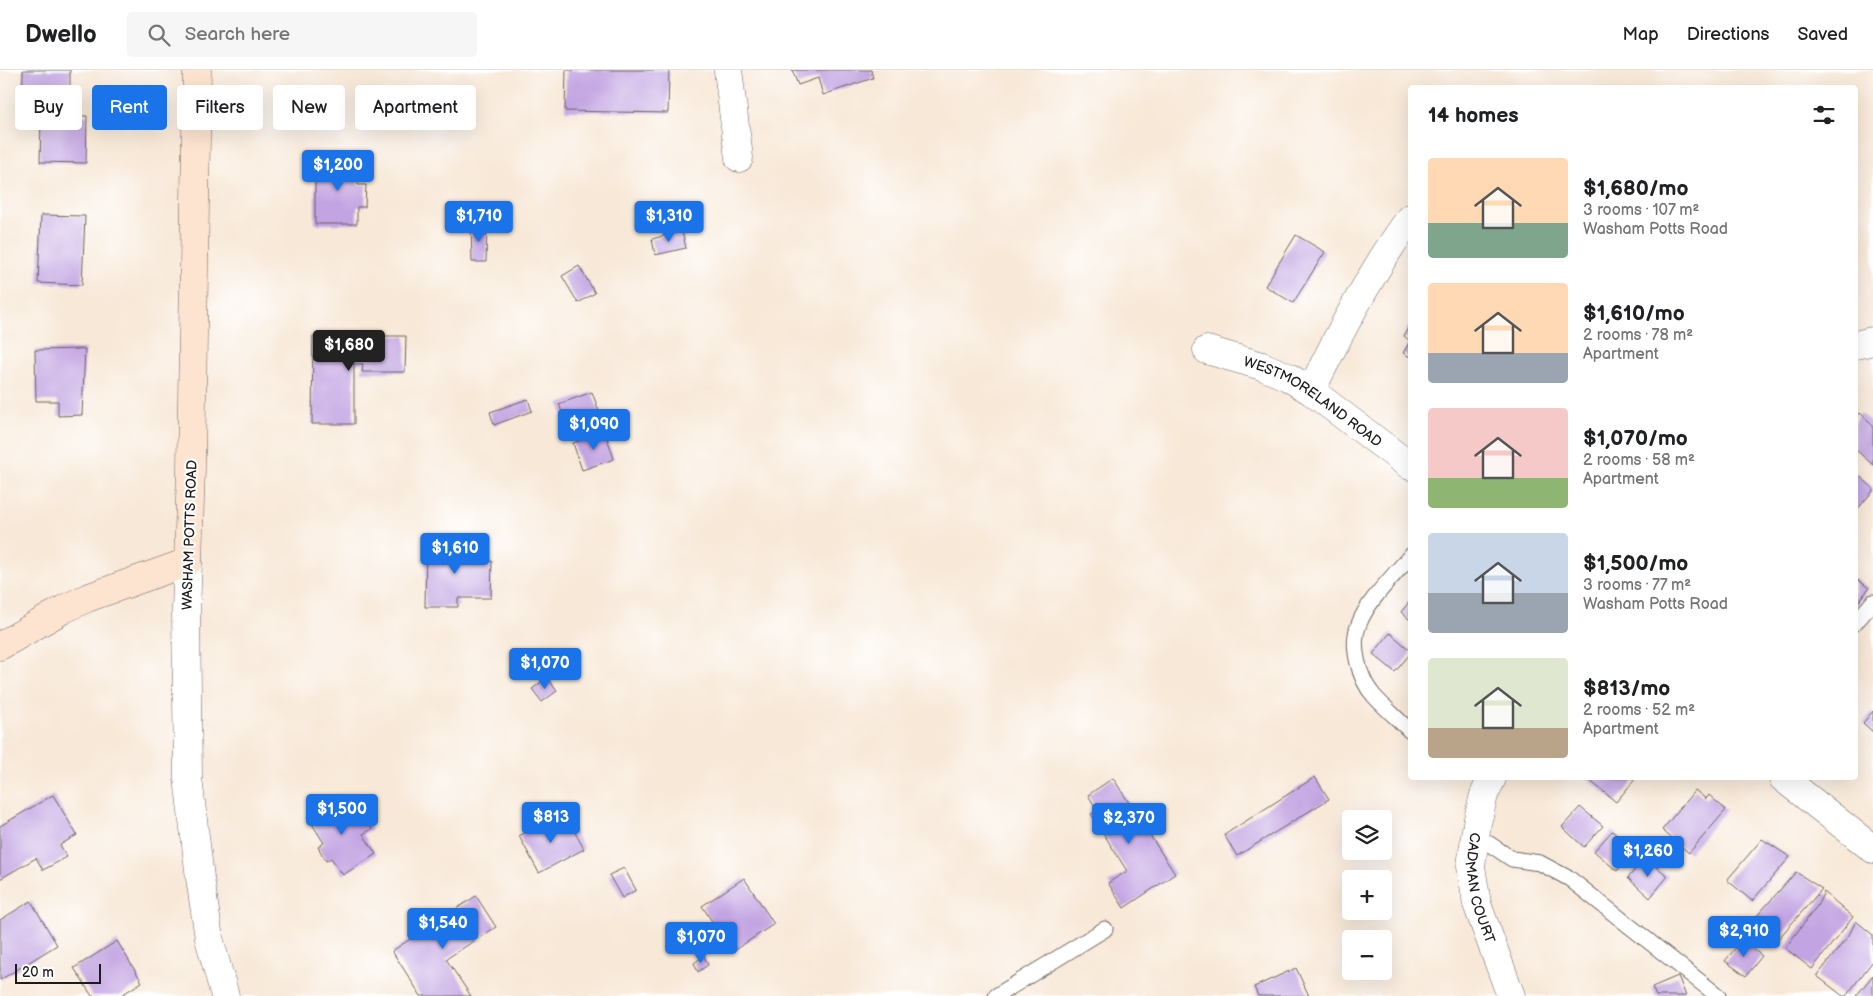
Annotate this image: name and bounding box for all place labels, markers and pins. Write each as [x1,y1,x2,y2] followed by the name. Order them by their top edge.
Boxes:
[297,150,379,192] pin: $1,200
[438,200,520,243] pin: $1,710
[628,200,710,243] pin: $1,310
[308,330,390,372] pin: $1,680
[553,408,635,451] pin: $1,090
[414,532,496,575] pin: $1,610
[504,648,586,690] pin: $1,070
[301,794,383,836] pin: $1,500
[521,802,581,844] pin: $813
[1088,802,1170,845] pin: $2,370
[1607,836,1689,878] pin: $1,260
[402,908,484,950] pin: $1,540
[1703,916,1785,958] pin: $2,910
[660,922,742,964] pin: $1,070

